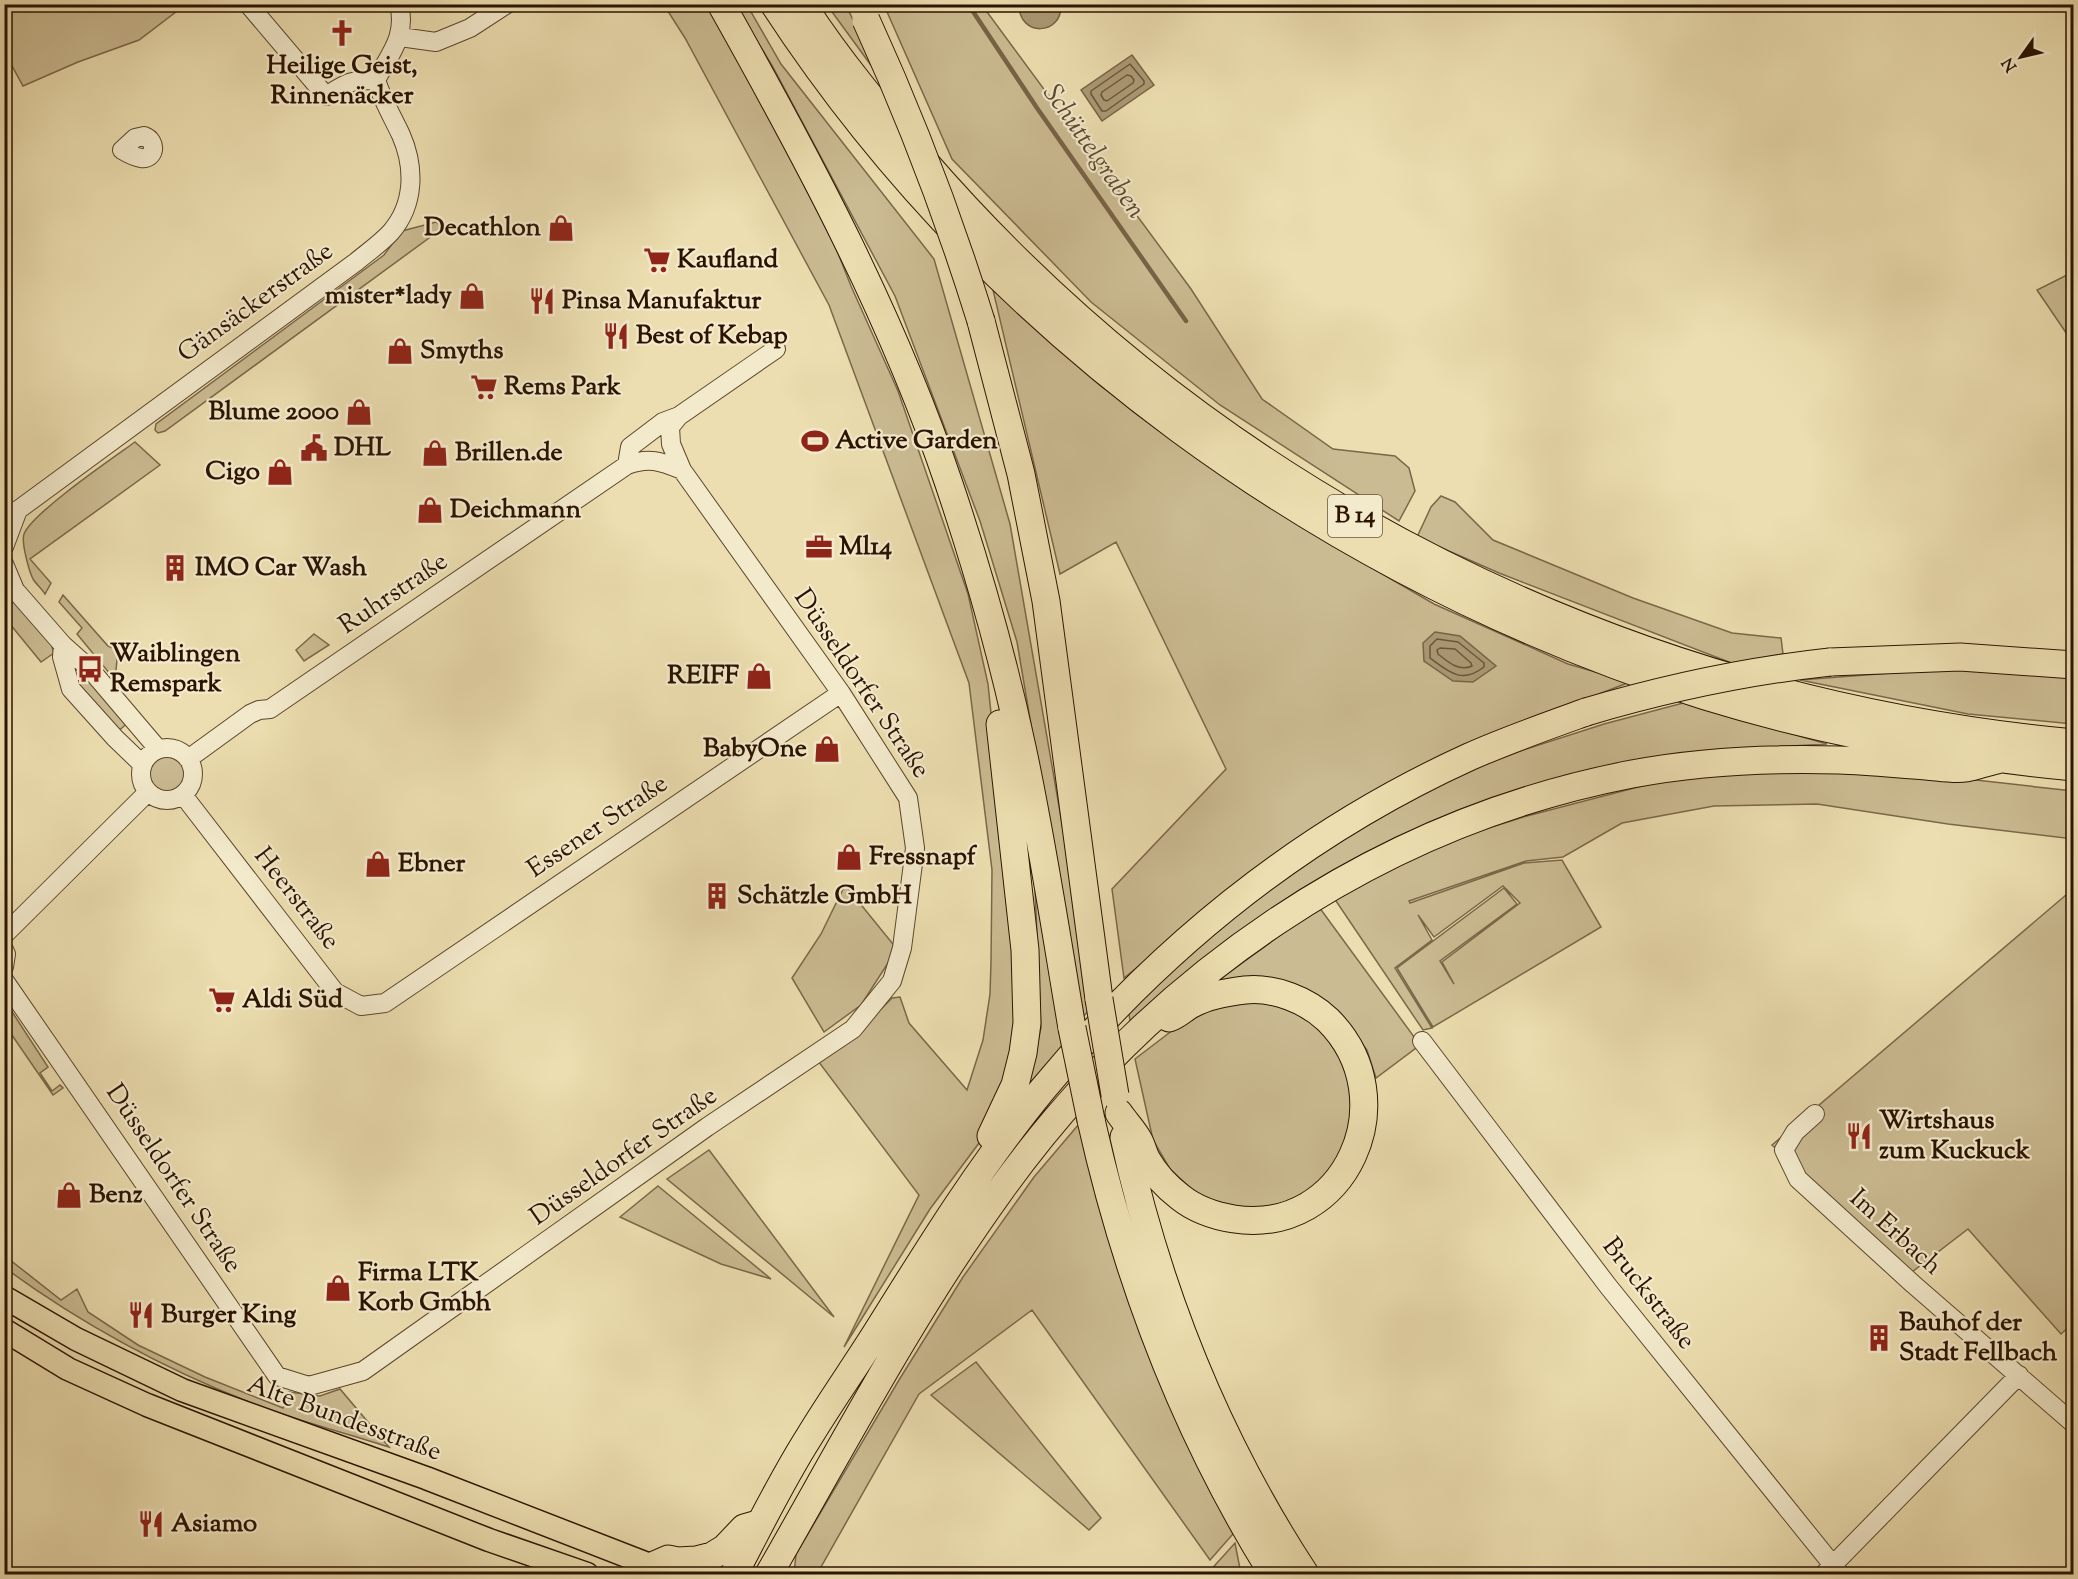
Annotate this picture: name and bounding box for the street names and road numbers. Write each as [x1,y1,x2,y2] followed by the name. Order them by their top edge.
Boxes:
[171,234,341,372] street label: Gänsäckerstraße
[1328,495,1382,537] road number: B 14
[332,544,456,644] street label: Ruhrstraße
[784,582,938,786] street label: Düsseldorfer Straße
[520,766,676,888] street label: Essener Straße
[244,840,348,958] street label: Heerstraße
[96,1077,250,1281] street label: Düsseldorfer Straße
[523,1078,725,1236] street label: Düsseldorfer Straße
[1840,1181,1950,1285] street label: Im Erbach
[1592,1230,1704,1358] street label: Bruckstraße
[242,1367,446,1471] street label: Alte Bundesstraße

